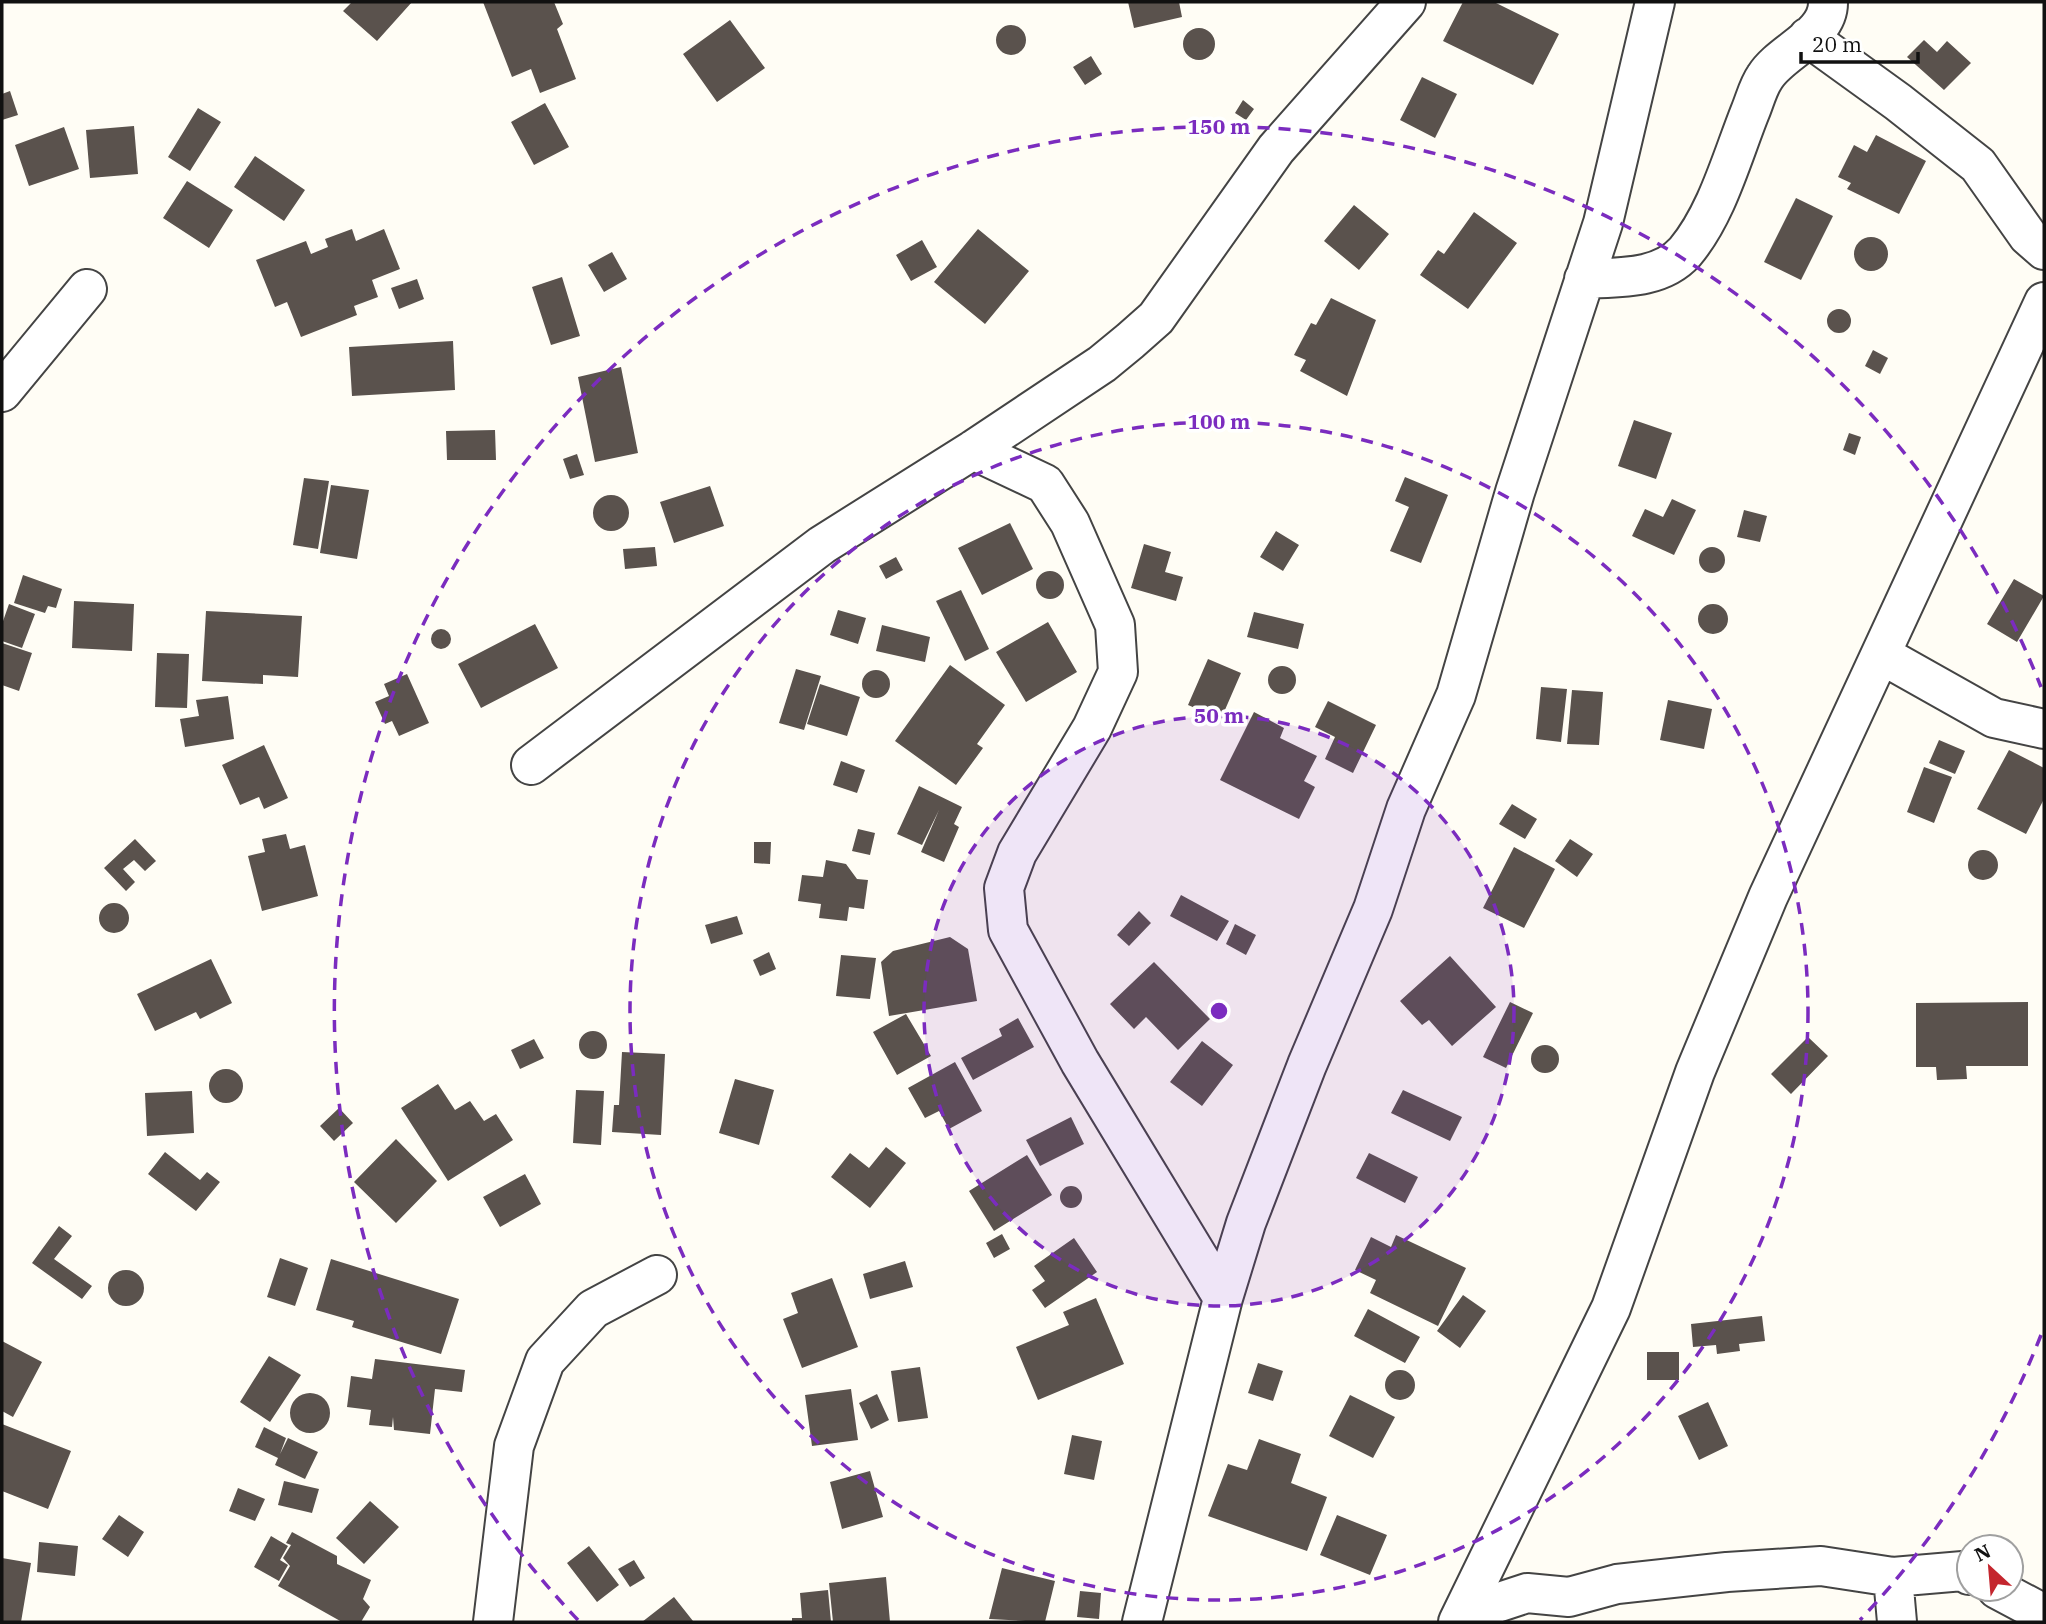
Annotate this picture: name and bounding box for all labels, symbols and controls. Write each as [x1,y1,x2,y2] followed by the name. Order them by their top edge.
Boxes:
[1801,21,1918,65] scale bar
[1812,30,1862,58] text: 20 m
[1187,112,1251,140] text: 150 m
[1187,407,1251,435] text: 100 m
[1194,701,1244,729] text: 50 m
[1207,999,1231,1023] centre of rings
[1955,1533,2025,1603] north arrow
[1971,1539,1995,1567] text: N

